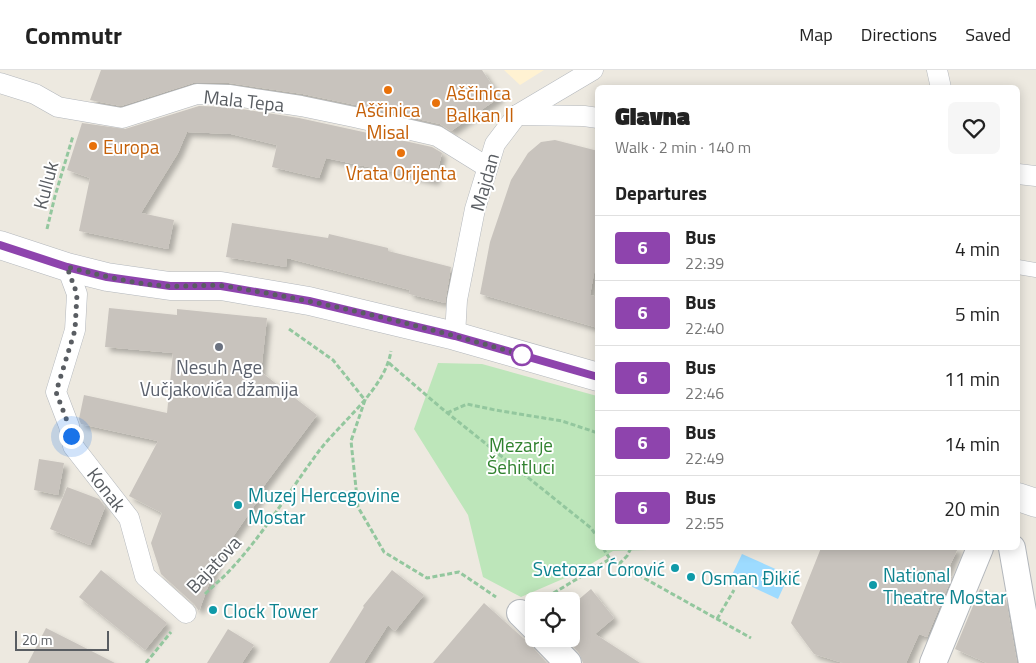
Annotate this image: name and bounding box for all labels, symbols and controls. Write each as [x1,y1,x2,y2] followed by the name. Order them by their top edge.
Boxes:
[25,17,122,53] text: Commutr
[799,21,833,48] text: Map
[861,21,937,48] text: Directions
[965,21,1011,48] text: Saved
[446,78,514,129] place label: Aščinica Balkan II
[202,81,286,119] street label: Mala Tepa
[382,84,394,96] marker: Aščinica Misal
[356,95,421,146] place label: Aščinica Misal
[430,97,442,109] marker: Aščinica Balkan II
[615,98,690,134] text: Glavna
[948,102,1000,154] button: heart
[103,132,160,161] place label: Europa
[615,135,751,159] text: Walk · 2 min · 140 m
[87,140,99,152] marker: Europa
[395,147,407,159] marker: Vrata Orijenta
[462,149,506,215] street label: Majdan
[25,158,65,212] street label: Kulluk
[346,158,457,187] place label: Vrata Orijenta
[615,178,707,207] text: Departures
[685,222,716,251] text: Bus
[637,234,648,261] text: 6
[955,234,1000,263] text: 4 min
[685,251,724,275] text: 22:39
[685,287,716,316] text: Bus
[637,299,648,326] text: 6
[955,299,1000,328] text: 5 min
[685,316,724,340] text: 22:40
[213,341,225,353] marker: Nesuh Age Vučjakovića džamija
[511,344,533,366] unlabelled marker
[140,352,299,403] place label: Nesuh Age Vučjakovića džamija
[685,352,716,381] text: Bus
[637,364,648,391] text: 6
[944,364,1000,393] text: 11 min
[685,381,724,405] text: 22:46
[685,417,716,446] text: Bus
[59,424,84,449] your location
[637,429,648,456] text: 6
[944,429,1000,458] text: 14 min
[487,430,555,481] park label: Mezarje Šehitluci
[685,446,724,470] text: 22:49
[80,461,134,517] street label: Konak
[248,480,400,531] place label: Muzej Hercegovine Mostar
[685,482,716,511] text: Bus
[637,494,648,521] text: 6
[944,494,1000,523] text: 20 min
[232,499,244,511] marker: Muzej Hercegovine Mostar
[685,511,724,535] text: 22:55
[179,528,248,599] street label: Bajatova
[533,554,665,583] place label: Svetozar Ćorović
[883,560,1007,611] place label: National Theatre Mostar
[669,562,681,574] marker: Svetozar Ćorović
[701,563,800,592] place label: Osman Đikić
[685,571,697,583] marker: Osman Đikić
[867,579,879,591] marker: National Theatre Mostar
[525,592,580,647] map controls
[525,592,580,647] button: locate
[223,596,319,625] place label: Clock Tower
[207,604,219,616] marker: Clock Tower
[15,628,109,651] scale bar
[22,629,52,650] text: 20 m

